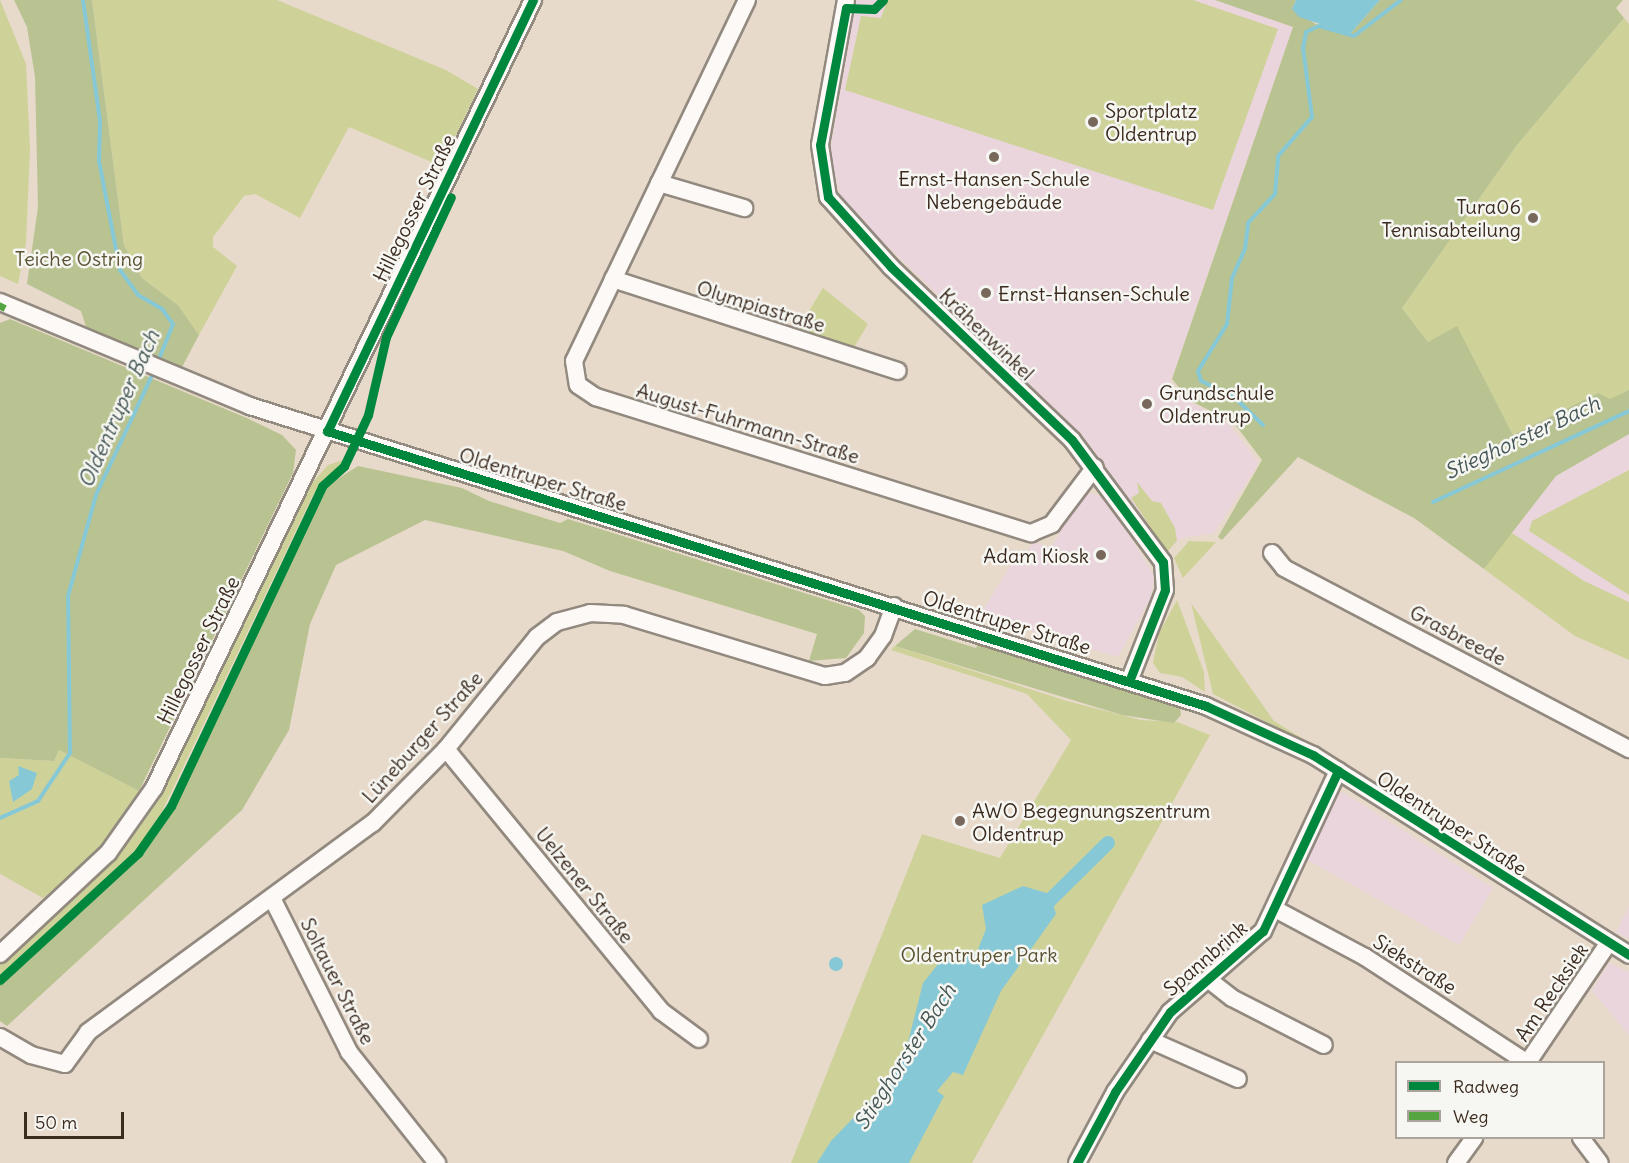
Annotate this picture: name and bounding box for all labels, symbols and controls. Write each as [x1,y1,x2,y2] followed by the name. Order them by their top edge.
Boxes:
[1105,98,1197,145] place label: Sportplatz Oldentrup
[1086,115,1100,129] marker: Sportplatz Oldentrup
[368,130,460,286] street label: Hillegosser Straße
[987,150,1001,164] marker: Ernst-Hansen-Schule Nebengebäude
[898,167,1090,214] place label: Ernst-Hansen-Schule Nebengebäude
[1381,195,1521,242] place label: Tura06 Tennisabteilung
[1526,211,1540,225] marker: Tura06 Tennisabteilung
[15,246,143,270] park label: Teiche Ostring
[694,275,828,337] street label: Olympiastraße
[998,281,1190,305] place label: Ernst-Hansen-Schule
[935,283,1039,385] street label: Krähenwinkel
[979,286,993,300] marker: Ernst-Hansen-Schule
[73,326,165,492] water label: Oldentruper Bach
[634,378,862,468] street label: August-Fuhrmann-Straße
[1159,380,1274,427] place label: Grundschule Oldentrup
[1440,391,1604,485] water label: Stieghorster Bach
[1140,397,1154,411] marker: Grundschule Oldentrup
[456,442,630,516] street label: Oldentruper Straße
[983,543,1089,567] place label: Adam Kiosk
[1094,548,1108,562] marker: Adam Kiosk
[152,572,244,728] street label: Hillegosser Straße
[920,585,1094,659] street label: Oldentruper Straße
[1406,600,1510,670] street label: Grasbreede
[357,666,487,808] street label: Lüneburger Straße
[1372,766,1532,880] street label: Oldentruper Straße
[972,798,1210,845] place label: AWO Begegnungszentrum Oldentrup
[953,814,967,828] marker: AWO Begegnungszentrum Oldentrup
[531,822,639,948] street label: Uelzener Straße
[296,914,380,1048] street label: Soltauer Straße
[1158,915,1252,1001] street label: Spannbrink
[1369,929,1461,999] street label: Siekstraße
[1509,938,1593,1046] street label: Am Recksiek
[901,942,1057,966] park label: Oldentruper Park
[849,980,961,1134] water label: Stieghorster Bach
[1395,1061,1605,1139] legend
[1453,1075,1519,1098] text: Radweg
[27,1100,128,1138] scale bar
[1453,1105,1488,1128] text: Weg
[35,1111,77,1134] text: 50 m

